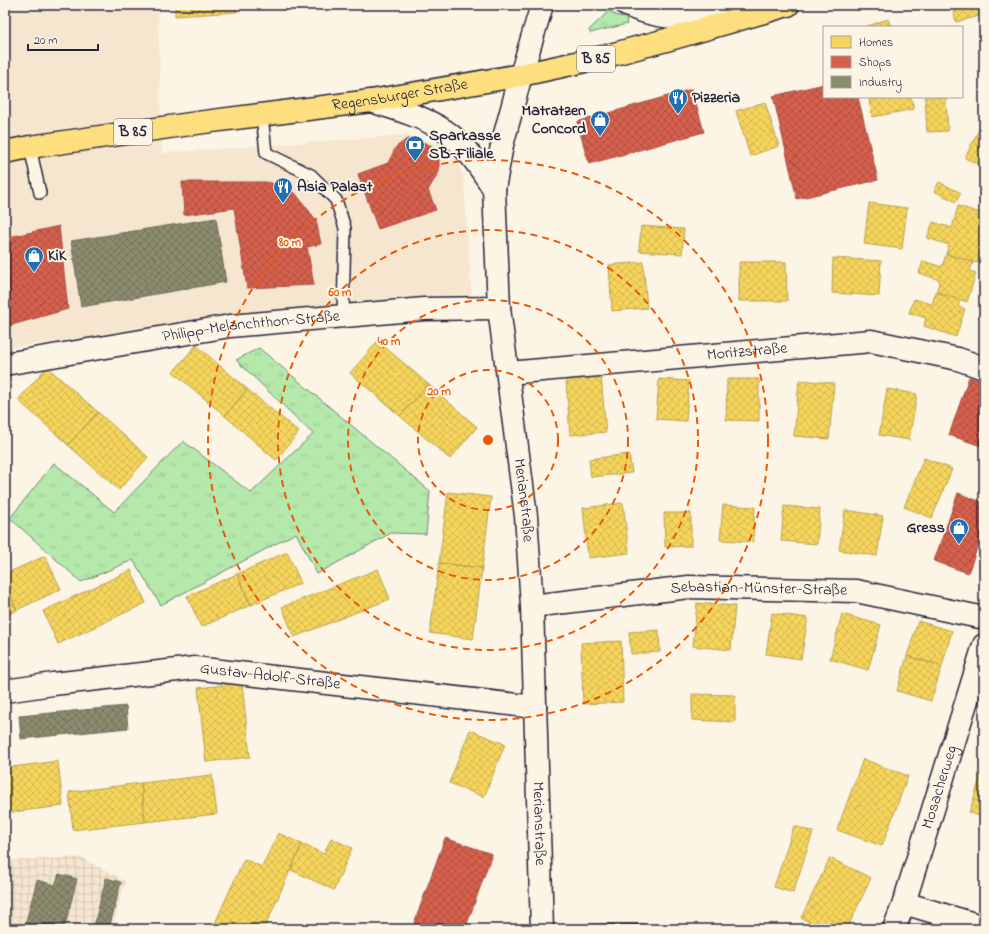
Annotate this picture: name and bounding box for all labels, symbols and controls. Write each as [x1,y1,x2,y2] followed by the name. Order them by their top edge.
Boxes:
[28,26,98,52] scale bar
[823,26,963,98] legend
[34,32,57,50] text: 20 m
[859,34,893,52] text: Homes
[577,46,615,72] road number: B 85
[859,54,891,72] text: Shops
[331,72,470,118] street label: Regensburger Straße
[859,74,902,93] text: Industry
[692,86,741,110] place label: Pizzeria
[667,87,689,115] restaurant icon: Pizzeria
[522,99,586,141] place label: Matratzen Concord
[589,109,611,137] shop icon: Matratzen Concord
[114,119,152,145] road number: B 85
[429,124,502,166] place label: Sparkasse SB-Filiale
[404,134,426,162] bank icon: Sparkasse SB-Filiale
[297,175,373,199] place label: Asia Palast
[272,176,294,204] restaurant icon: Asia Palast
[278,234,302,252] text: 80 m
[48,244,68,268] place label: KiK
[23,245,45,273] shop icon: KiK
[328,284,352,302] text: 60 m
[160,304,342,349] street label: Philipp-Melanchthon-Straße
[377,333,401,351] text: 40 m
[706,336,789,367] street label: Moritzstraße
[426,383,451,401] text: 20 m
[481,433,495,447] centre of rings
[507,457,540,543] street label: Merianstraße
[907,516,945,540] place label: Gress
[948,517,970,545] shop icon: Gress
[669,575,848,603] street label: Sebastian-Münster-Straße
[199,657,342,697] street label: Gustav-Adolf-Straße
[916,742,964,832] street label: Mosacherweg
[525,781,552,867] street label: Merianstraße

